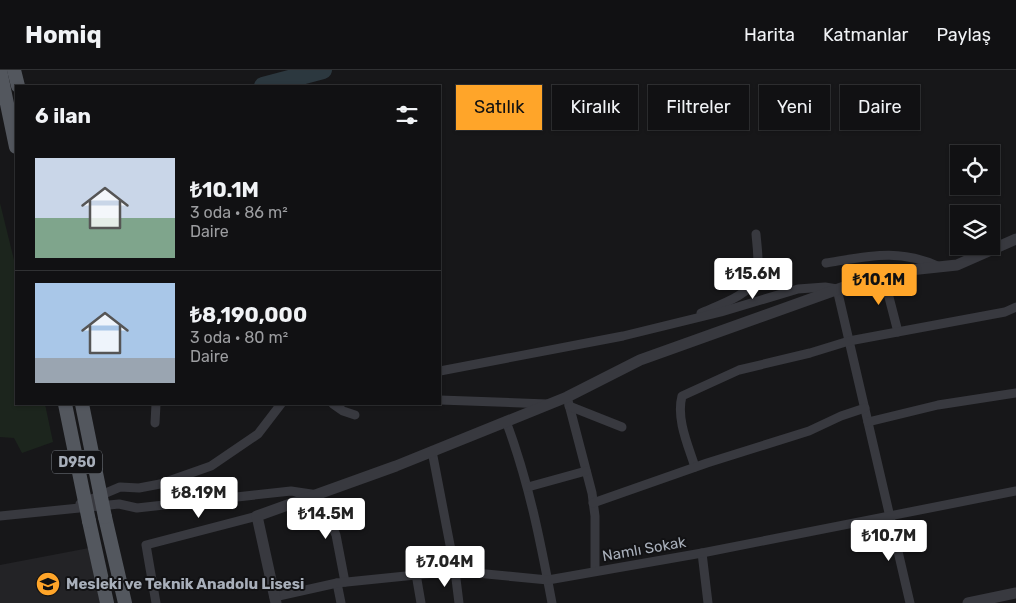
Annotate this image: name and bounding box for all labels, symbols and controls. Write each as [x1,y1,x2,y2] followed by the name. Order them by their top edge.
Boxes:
[25,21,102,49] text: Homiq
[744,24,795,46] text: Harita
[823,24,908,46] text: Katmanlar
[936,24,991,46] text: Paylaş
[456,85,542,130] chip: Satılık
[552,85,638,130] chip: Kiralık
[648,85,749,130] chip: Filtreler
[759,85,830,130] chip: Yeni
[840,85,920,130] chip: Daire
[393,101,421,129] icon: filters
[35,103,91,128] text: 6 ilan
[950,145,1000,255] map controls
[950,145,1000,195] button: locate
[190,177,259,202] text: ₺10.1M
[75,178,135,238] icon: home
[190,203,288,222] text: 3 oda · 86 m²
[950,205,1000,255] button: layers
[190,222,229,241] text: Daire
[712,258,794,300] pin: ₺15.6M
[725,264,781,283] text: ₺15.6M
[838,264,920,306] pin: ₺10.1M
[853,270,905,289] text: ₺10.1M
[190,302,307,327] text: ₺8,190,000
[75,303,135,363] icon: home
[190,328,288,347] text: 3 oda · 80 m²
[190,347,229,366] text: Daire
[52,451,102,474] road number: D950
[158,476,240,519] pin: ₺8.19M
[172,483,226,502] text: ₺8.19M
[285,498,367,540] pin: ₺14.5M
[298,504,354,523] text: ₺14.5M
[848,520,930,562] pin: ₺10.7M
[862,526,916,545] text: ₺10.7M
[601,533,687,565] street label: Namlı Sokak
[404,546,486,588] pin: ₺7.04M
[417,552,473,571] text: ₺7.04M
[35,571,61,597] school or university icon: Mesleki ve Teknik Anadolu Lisesi
[66,575,304,593] place label: Mesleki ve Teknik Anadolu Lisesi

